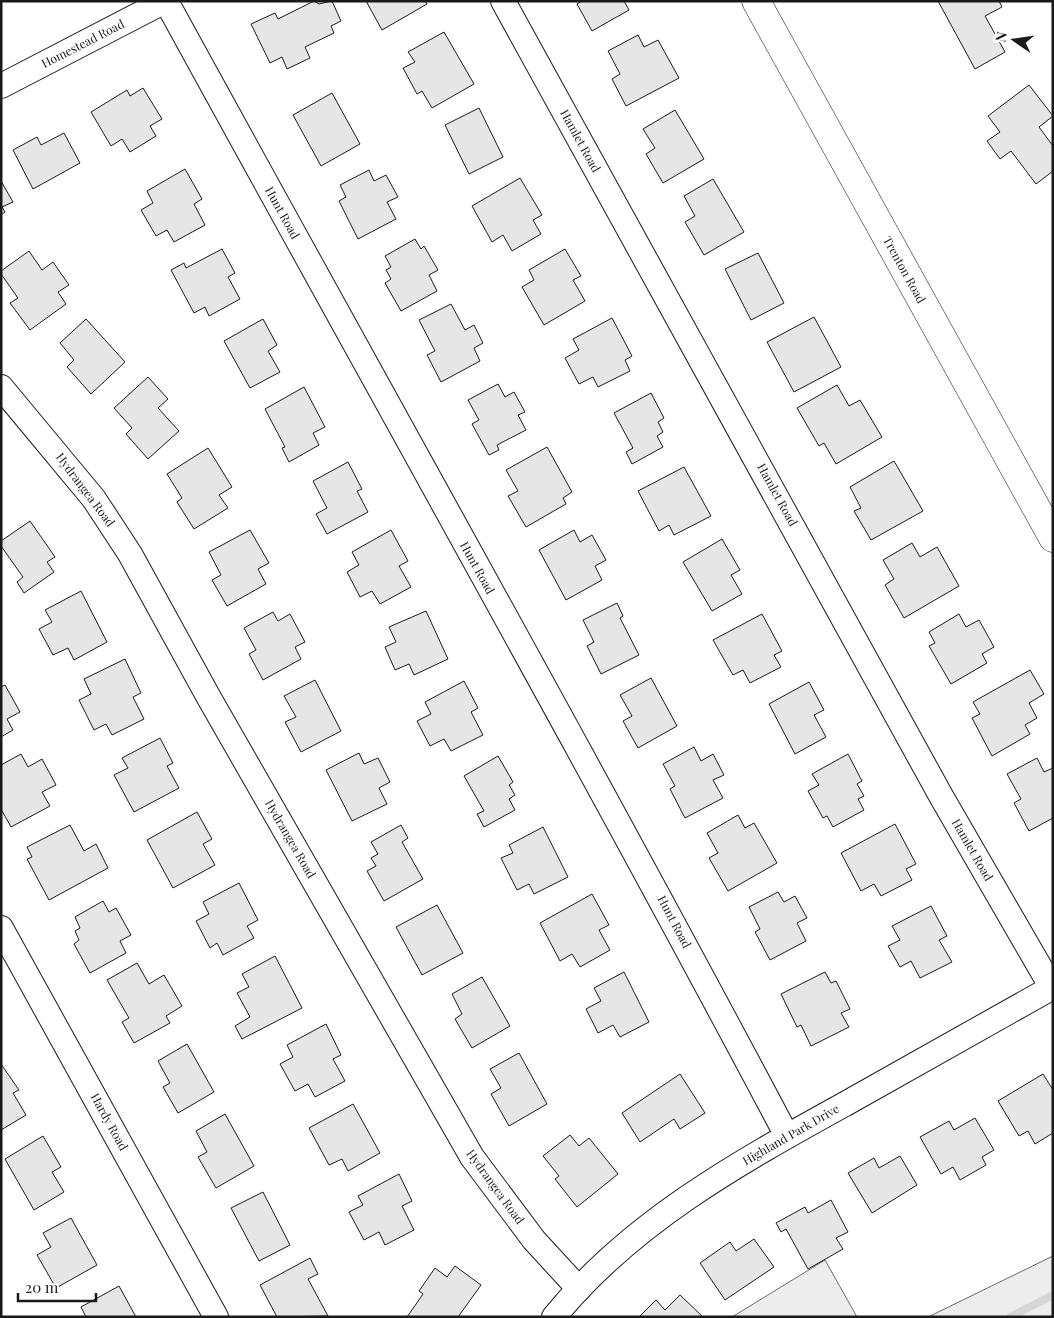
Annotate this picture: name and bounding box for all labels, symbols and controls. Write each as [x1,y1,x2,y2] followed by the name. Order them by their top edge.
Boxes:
[38,15,127,71] street label: Homestead Road
[989,15,1039,65] north arrow
[990,30,1011,44] text: N
[557,106,605,175] street label: Hamlet Road
[262,184,304,242] street label: Hunt Road
[880,233,930,306] street label: Trenton Road
[53,449,119,530] street label: Hydrangea Road
[754,460,802,529] street label: Hamlet Road
[457,539,499,597] street label: Hunt Road
[262,796,320,881] street label: Hydrangea Road
[949,815,997,884] street label: Hamlet Road
[654,892,695,951] street label: Hunt Road
[88,1090,132,1153] street label: Hardy Road
[739,1100,842,1168] street label: Highland Park Drive
[463,1146,528,1227] street label: Hydrangea Road
[18,1270,95,1302] scale bar
[25,1277,59,1297] text: 20 m

